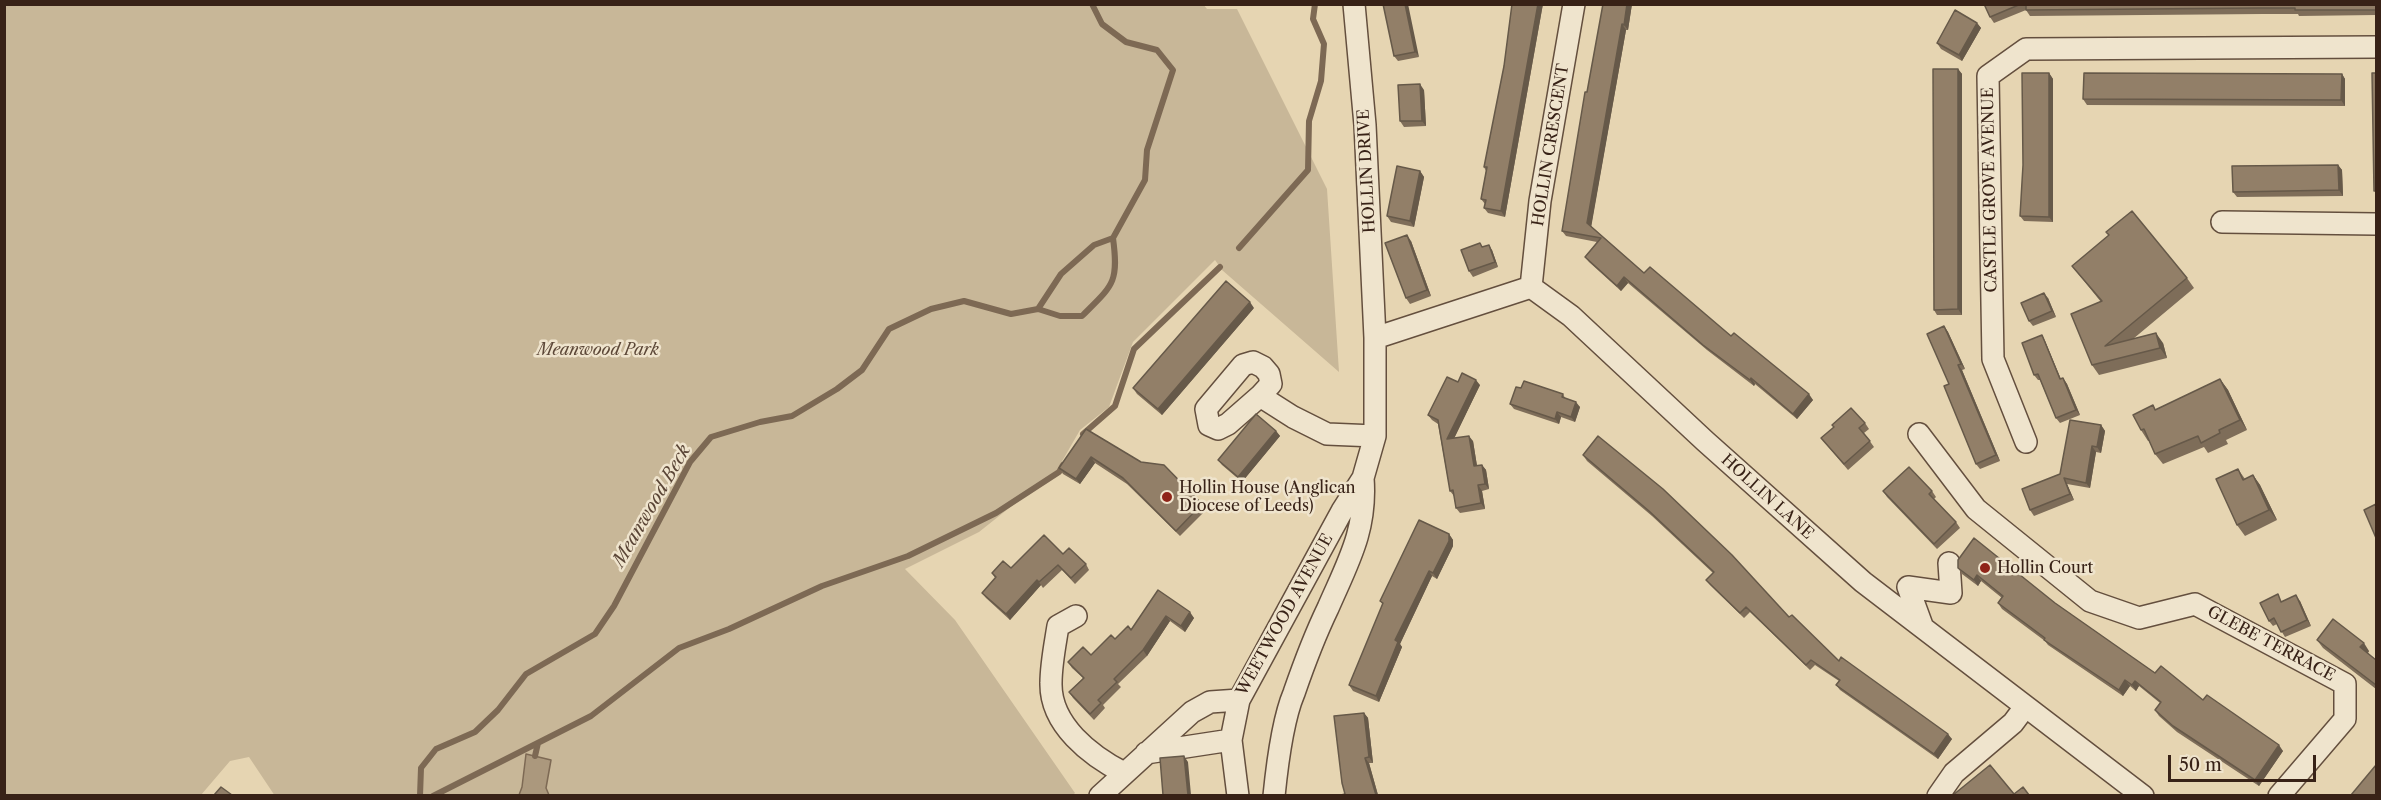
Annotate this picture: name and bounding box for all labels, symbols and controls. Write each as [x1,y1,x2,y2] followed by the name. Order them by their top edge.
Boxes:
[1529,62,1573,228] street label: HOLLIN CRESCENT
[1979,87,2001,293] street label: CASTLE GROVE AVENUE
[1354,108,1380,234] street label: HOLLIN DRIVE
[537,340,659,360] park label: Meanwood Park
[608,441,696,571] water label: Meanwood Beck
[1717,450,1817,544] street label: HOLLIN LANE
[1179,478,1356,516] place label: Hollin House (Anglican Diocese of Leeds)
[1160,490,1174,504] marker: Hollin House (Anglican Diocese of Leeds)
[1232,531,1338,699] street label: WEETWOOD AVENUE
[1997,558,2093,578] place label: Hollin Court
[1978,561,1992,575] marker: Hollin Court
[2204,602,2338,686] street label: GLEBE TERRACE
[2171,743,2320,781] scale bar
[2179,754,2222,776] text: 50 m

